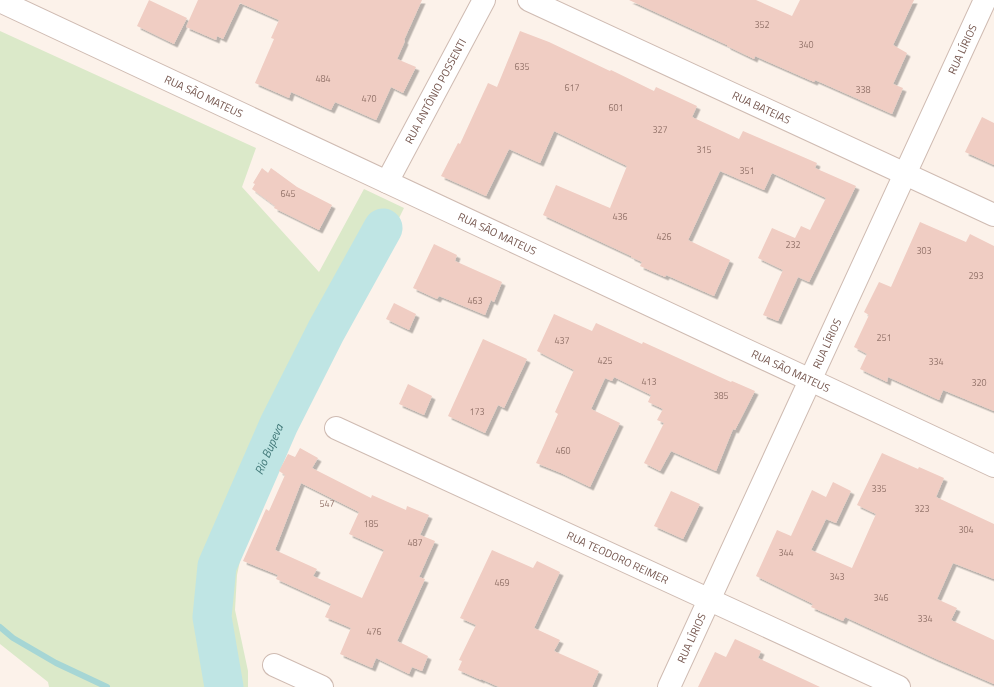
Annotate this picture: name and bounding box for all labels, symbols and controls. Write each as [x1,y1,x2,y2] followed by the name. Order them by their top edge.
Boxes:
[754,18,770,31] house number: 352
[944,22,981,77] street label: RUA LÍRIOS
[401,36,470,147] street label: RUA ANTÔNIO POSSENTI
[798,38,814,51] house number: 340
[514,60,530,73] house number: 635
[162,71,246,122] street label: RUA SÃO MATEUS
[315,72,331,85] house number: 484
[564,81,580,94] house number: 617
[855,83,871,96] house number: 338
[730,87,793,128] street label: RUA BATEIAS
[361,92,377,105] house number: 470
[608,101,624,114] house number: 601
[652,123,668,136] house number: 327
[696,143,712,156] house number: 315
[739,164,755,177] house number: 351
[280,187,296,200] house number: 645
[455,208,539,259] street label: RUA SÃO MATEUS
[612,210,628,223] house number: 436
[656,230,672,243] house number: 426
[785,238,801,251] house number: 232
[916,244,932,257] house number: 303
[968,269,984,282] house number: 293
[467,294,483,307] house number: 463
[809,316,845,371] street label: RUA LÍRIOS
[876,331,892,344] house number: 251
[554,334,570,347] house number: 437
[749,346,833,396] street label: RUA SÃO MATEUS
[597,354,613,367] house number: 425
[928,355,944,368] house number: 334
[641,375,657,388] house number: 413
[971,376,987,389] house number: 320
[713,389,729,402] house number: 385
[469,405,485,418] house number: 173
[249,420,288,477] water label: Rio Bupeva
[555,444,571,457] house number: 460
[871,482,887,495] house number: 335
[319,497,335,510] house number: 547
[914,502,930,515] house number: 323
[363,517,379,530] house number: 185
[958,523,974,536] house number: 304
[564,527,671,588] street label: RUA TEODORO REIMER
[407,536,423,549] house number: 487
[778,546,794,559] house number: 344
[829,570,845,583] house number: 343
[494,576,510,589] house number: 469
[873,591,889,604] house number: 346
[673,610,710,666] street label: RUA LÍRIOS
[917,612,933,625] house number: 334
[366,625,382,638] house number: 476

